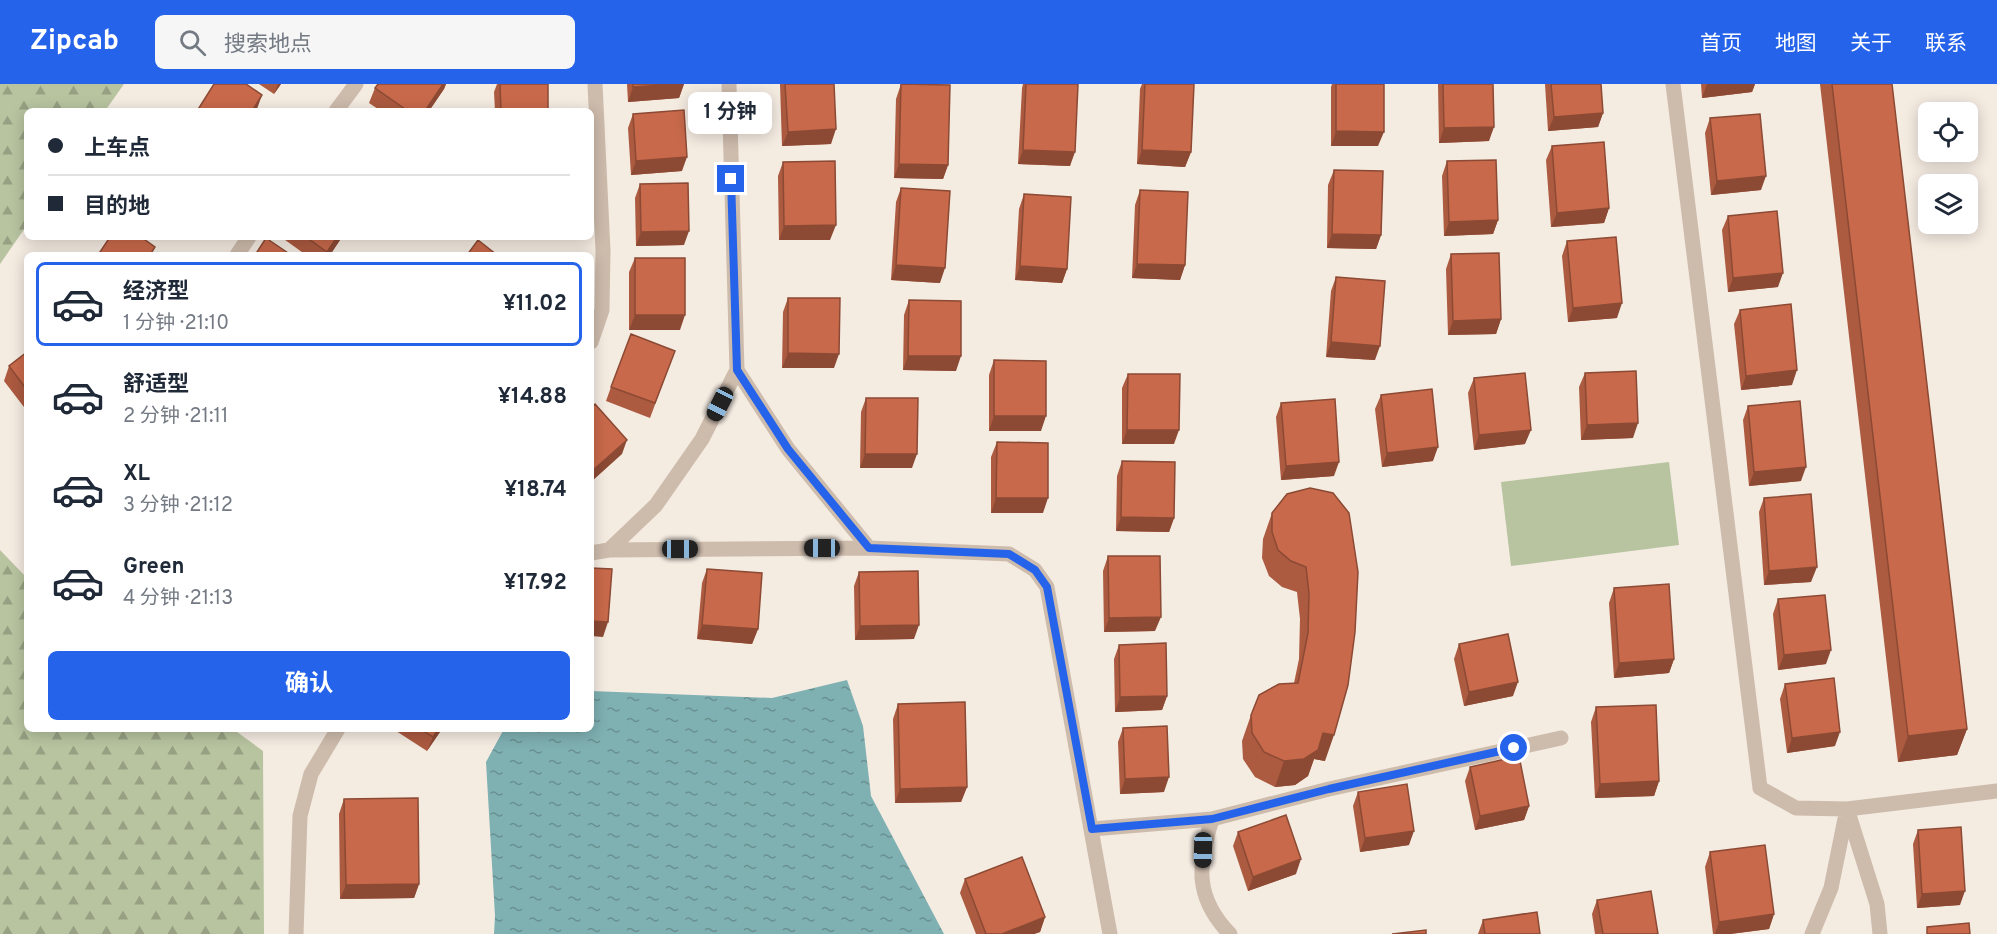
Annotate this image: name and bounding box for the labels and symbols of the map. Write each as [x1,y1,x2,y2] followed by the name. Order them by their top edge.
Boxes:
[689,92,773,134] callout: 1 分钟
[717,165,744,192] route end
[704,384,736,424] car
[804,539,840,557] car
[662,540,698,558] car
[1500,734,1527,761] route start
[1194,832,1212,868] car

